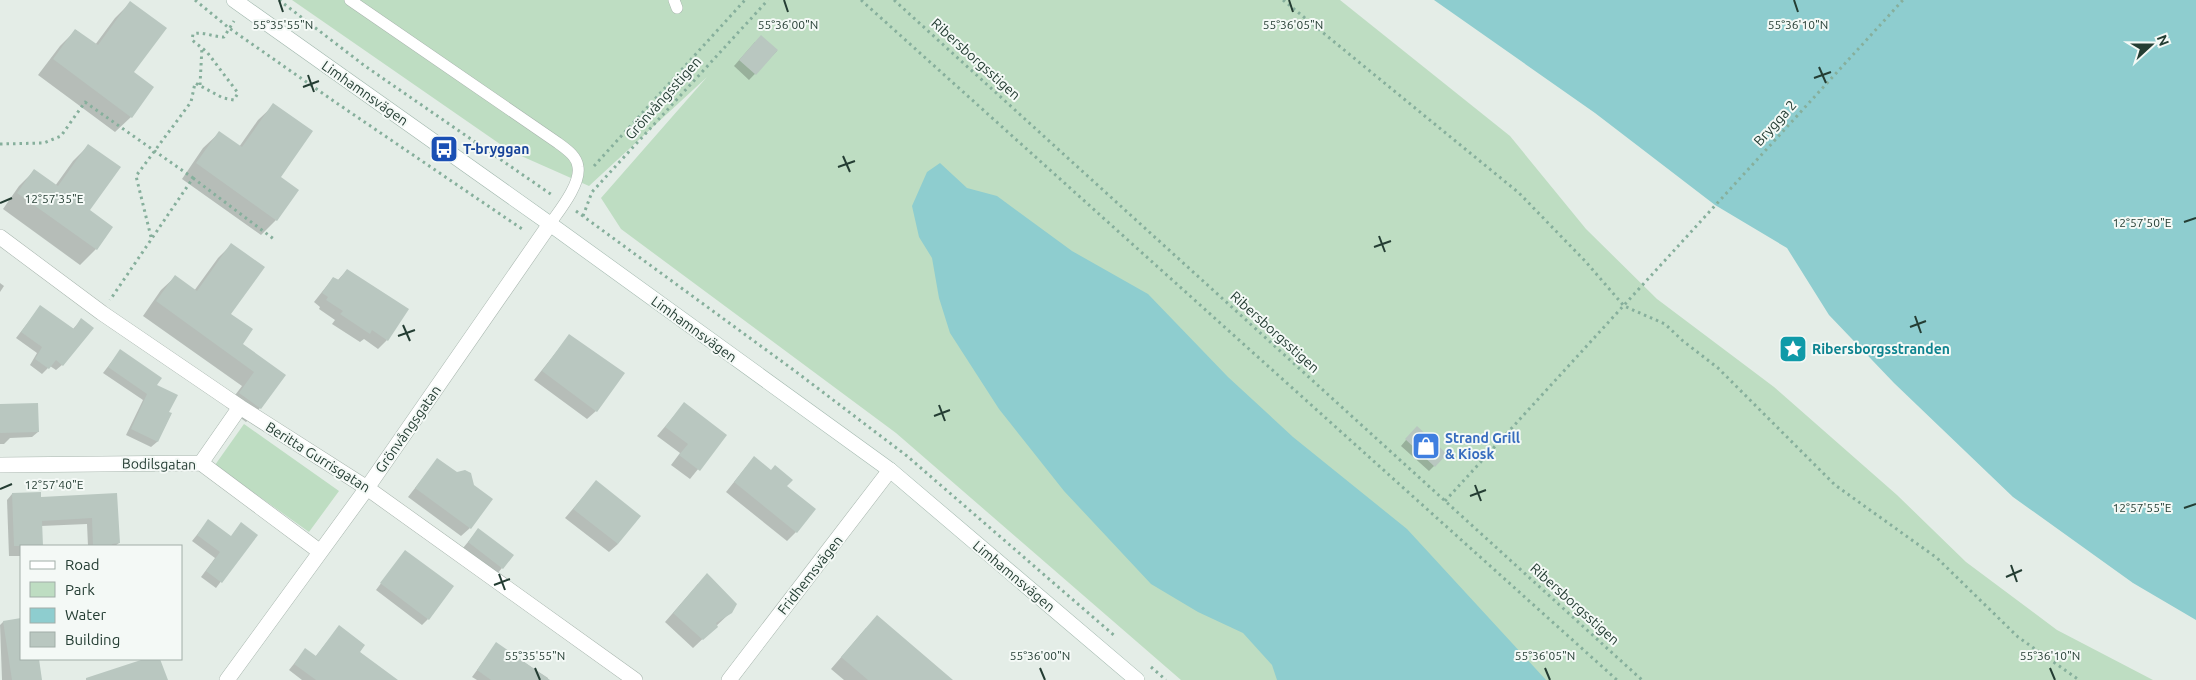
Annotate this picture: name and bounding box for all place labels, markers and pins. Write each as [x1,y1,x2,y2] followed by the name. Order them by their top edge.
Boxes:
[429,134,459,164] bus stop icon: T-bryggan
[463,141,529,157] place label: T-bryggan
[1778,334,1808,364] place icon: Ribersborgsstranden
[1812,341,1950,357] place label: Ribersborgsstranden
[1445,430,1520,462] place label: Strand Grill & Kiosk
[1411,431,1441,461] shop icon: Strand Grill & Kiosk

